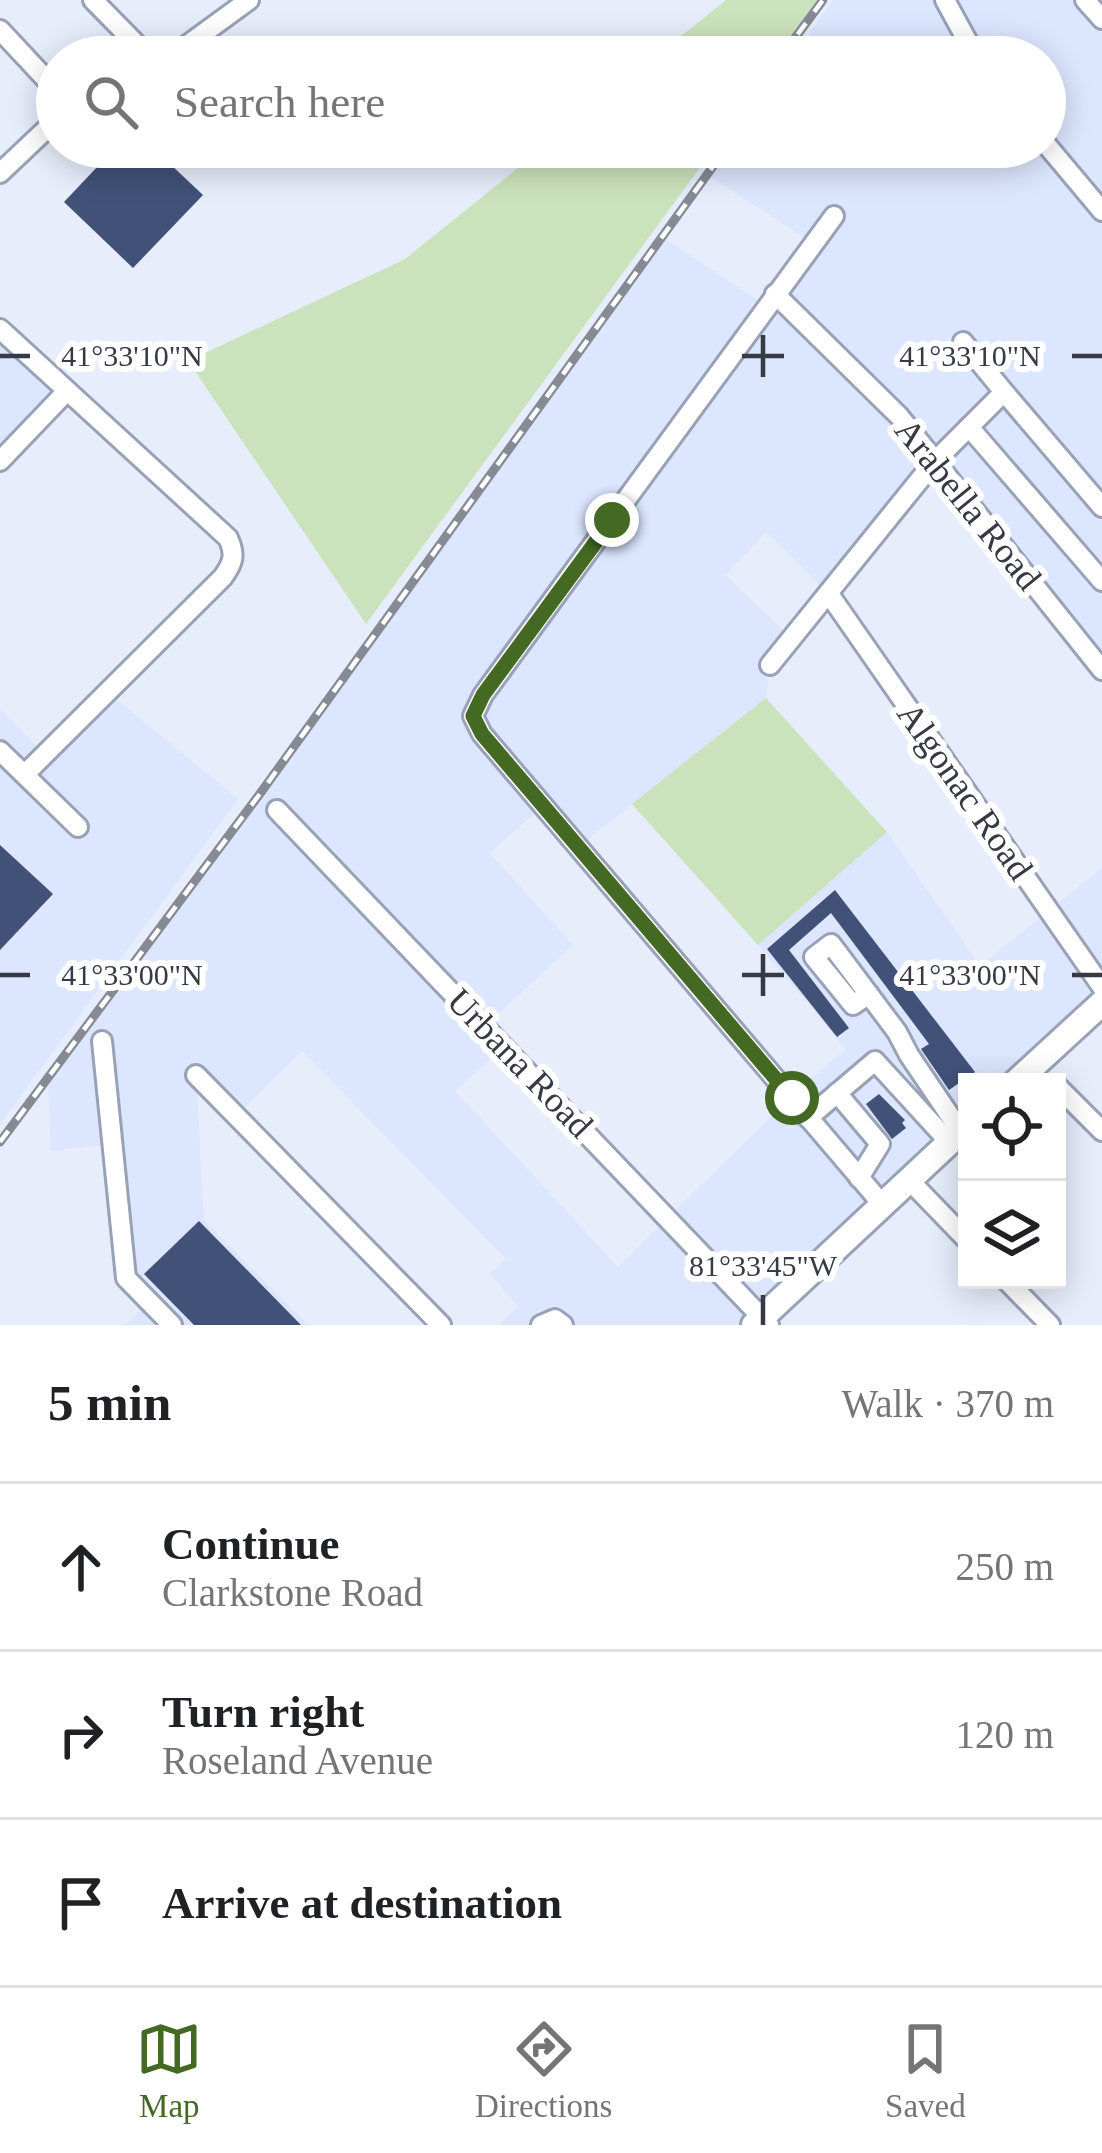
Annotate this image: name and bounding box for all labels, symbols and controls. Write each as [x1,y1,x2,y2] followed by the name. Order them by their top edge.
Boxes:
[36,36,1066,168] search box
[78,69,144,135] icon: search
[174,77,385,127] text: Search here
[61,339,203,372] text: 41°33'10"N
[899,339,1041,372] text: 41°33'10"N
[887,410,1049,598] street label: Arabella Road
[585,493,639,547] route end
[889,695,1041,887] street label: Algonac Road
[61,958,203,991] text: 41°33'00"N
[899,958,1041,991] text: 41°33'00"N
[439,980,601,1146] street label: Urbana Road
[765,1071,819,1125] route start
[958,1073,1066,1289] map controls
[958,1073,1066,1181] button: locate
[958,1181,1066,1289] button: layers
[689,1249,838,1282] text: 81°33'45"W
[48,1375,171,1431] text: 5 min
[842,1382,1054,1425] text: Walk · 370 m
[162,1519,340,1569] text: Continue
[48,1534,114,1600] icon: ahead
[955,1545,1054,1588] text: 250 m
[162,1571,423,1614] text: Clarkstone Road
[162,1687,364,1737] text: Turn right
[48,1702,114,1768] icon: right
[955,1713,1054,1756] text: 120 m
[162,1739,433,1782] text: Roseland Avenue
[48,1870,114,1936] icon: arrive
[162,1878,562,1928] text: Arrive at destination
[136,2016,202,2125] tab: Map
[475,2016,612,2125] tab: Directions
[885,2016,966,2125] tab: Saved

